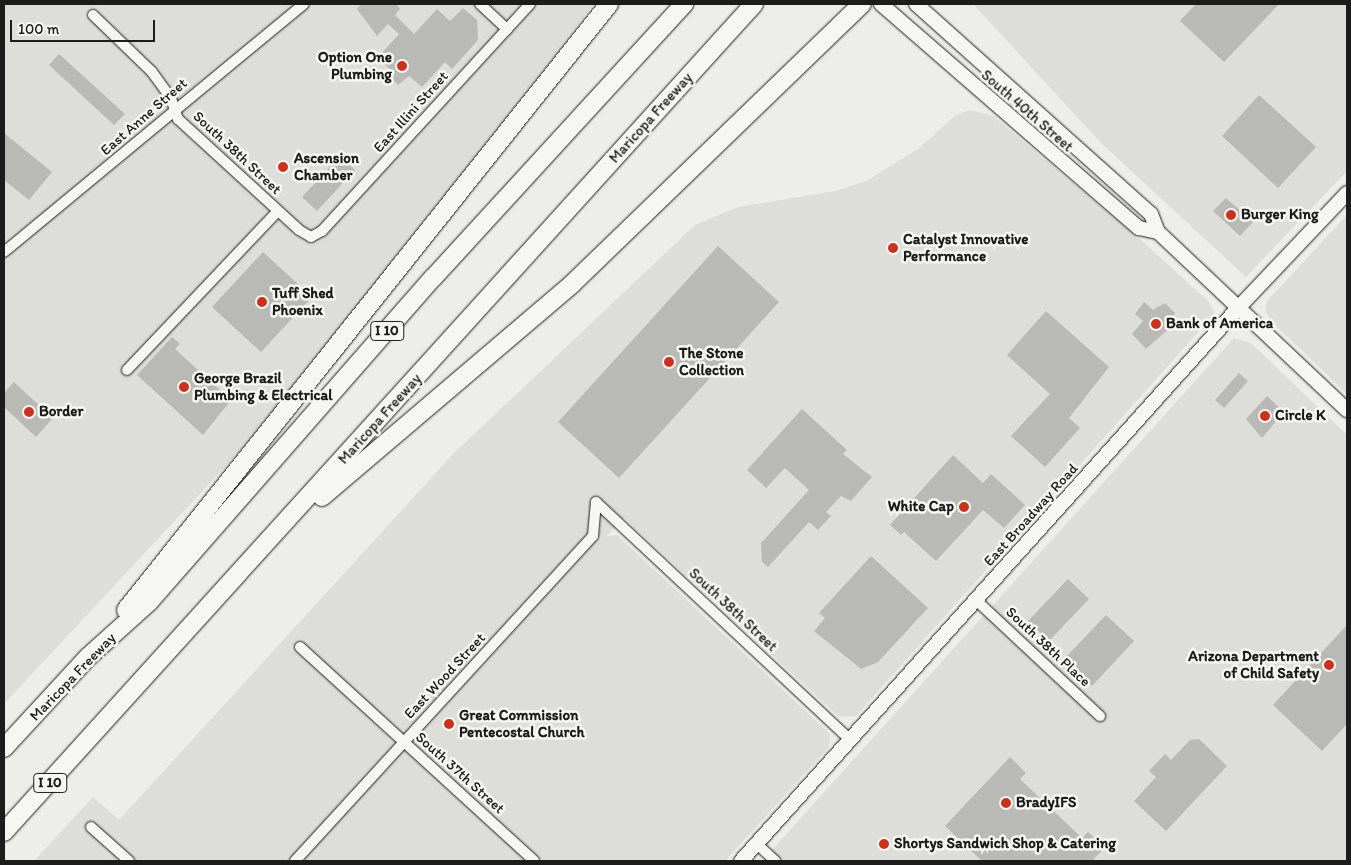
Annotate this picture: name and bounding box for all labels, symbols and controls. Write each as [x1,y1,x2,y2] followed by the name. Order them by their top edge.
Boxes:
[12,10,158,42] scale bar
[18,20,59,38] text: 100 m
[318,48,392,83] place label: Option One Plumbing
[396,60,408,72] marker: Option One Plumbing
[977,66,1077,156] street label: South 40th Street
[369,67,453,157] street label: East Illini Street
[606,69,696,167] street label: Maricopa Freeway
[97,75,191,159] street label: East Anne Street
[189,108,285,198] street label: South 38th Street
[294,149,359,184] place label: Ascension Chamber
[276,160,290,174] marker: Ascension Chamber
[1241,206,1319,224] place label: Burger King
[1225,209,1237,221] marker: Burger King
[903,230,1028,265] place label: Catalyst Innovative Performance
[887,242,899,254] marker: Catalyst Innovative Performance
[272,284,334,319] place label: Tuff Shed Phoenix
[256,296,268,308] marker: Tuff Shed Phoenix
[1166,315,1273,333] place label: Bank of America
[1150,318,1162,330] marker: Bank of America
[370,320,404,342] road number: I 10
[679,344,744,379] place label: The Stone Collection
[663,356,675,368] marker: The Stone Collection
[194,369,332,404] place label: George Brazil Plumbing & Electrical
[335,370,425,468] street label: Maricopa Freeway
[178,381,190,393] marker: George Brazil Plumbing & Electrical
[39,403,83,421] place label: Border
[23,406,35,418] marker: Border
[1275,407,1326,425] place label: Circle K
[1259,410,1271,422] marker: Circle K
[980,460,1082,570] street label: East Broadway Road
[888,498,954,516] place label: White Cap
[958,501,970,513] marker: White Cap
[685,565,781,655] street label: South 38th Street
[1002,603,1094,691] street label: South 38th Place
[26,629,120,725] street label: Maricopa Freeway
[401,629,489,723] street label: East Wood Street
[1188,647,1319,682] place label: Arizona Department of Child Safety
[1323,659,1335,671] marker: Arizona Department of Child Safety
[459,706,585,741] place label: Great Commission Pentecostal Church
[443,718,455,730] marker: Great Commission Pentecostal Church
[412,729,508,817] street label: South 37th Street
[32,771,68,794] road number: I 10
[1016,794,1076,812] place label: BradyIFS
[1000,797,1012,809] marker: BradyIFS
[894,835,1115,853] place label: Shortys Sandwich Shop & Catering
[878,838,890,850] marker: Shortys Sandwich Shop & Catering

